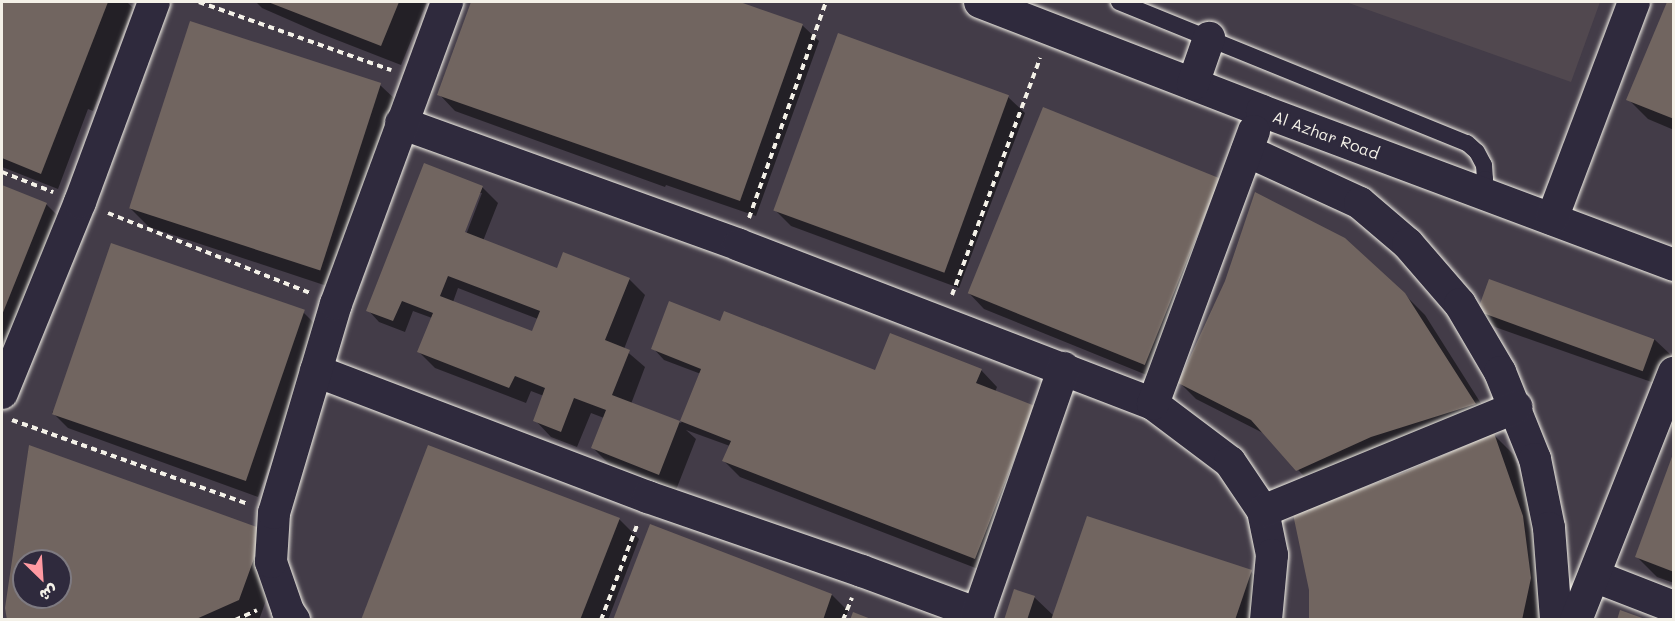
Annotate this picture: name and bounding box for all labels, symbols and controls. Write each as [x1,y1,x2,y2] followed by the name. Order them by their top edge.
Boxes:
[1270,107,1382,163] street label: Al Azhar Road
[12,549,72,609] north arrow
[37,581,61,607] text: ش

